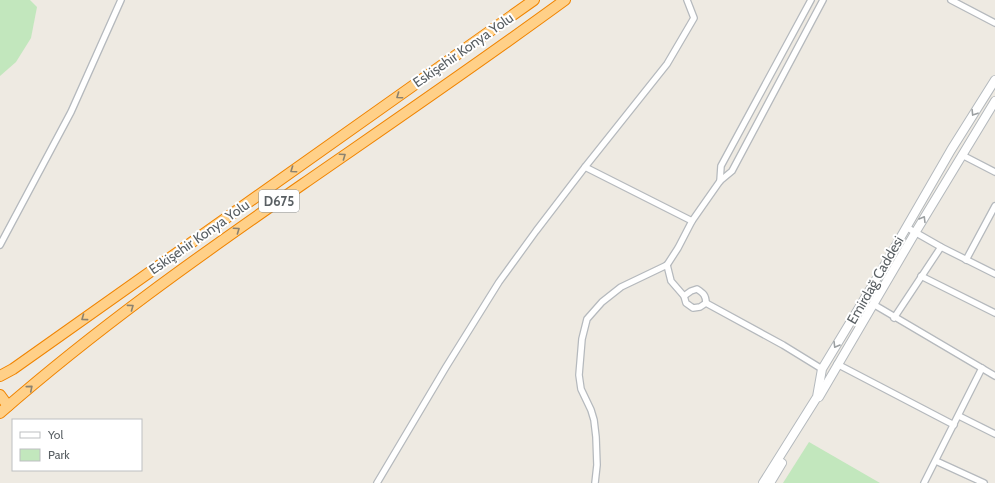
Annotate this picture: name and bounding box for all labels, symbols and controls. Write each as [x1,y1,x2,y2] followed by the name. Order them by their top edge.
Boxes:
[409,9,517,91] street label: Eskişehir Konya Yolu
[397,91,404,98] one-way arrow
[971,109,979,116] one-way arrow
[339,154,346,161] one-way arrow
[290,165,297,173] one-way arrow
[259,190,299,212] road number: D675
[145,196,253,278] street label: Eskişehir Konya Yolu
[919,216,926,223] one-way arrow
[232,228,239,235] one-way arrow
[843,233,907,327] street label: Emirdağ Caddesi
[127,305,134,312] one-way arrow
[81,313,88,321] one-way arrow
[833,341,841,348] one-way arrow
[25,385,32,392] one-way arrow
[12,419,142,471] legend
[47,427,63,442] text: Yol
[48,447,70,462] text: Park

